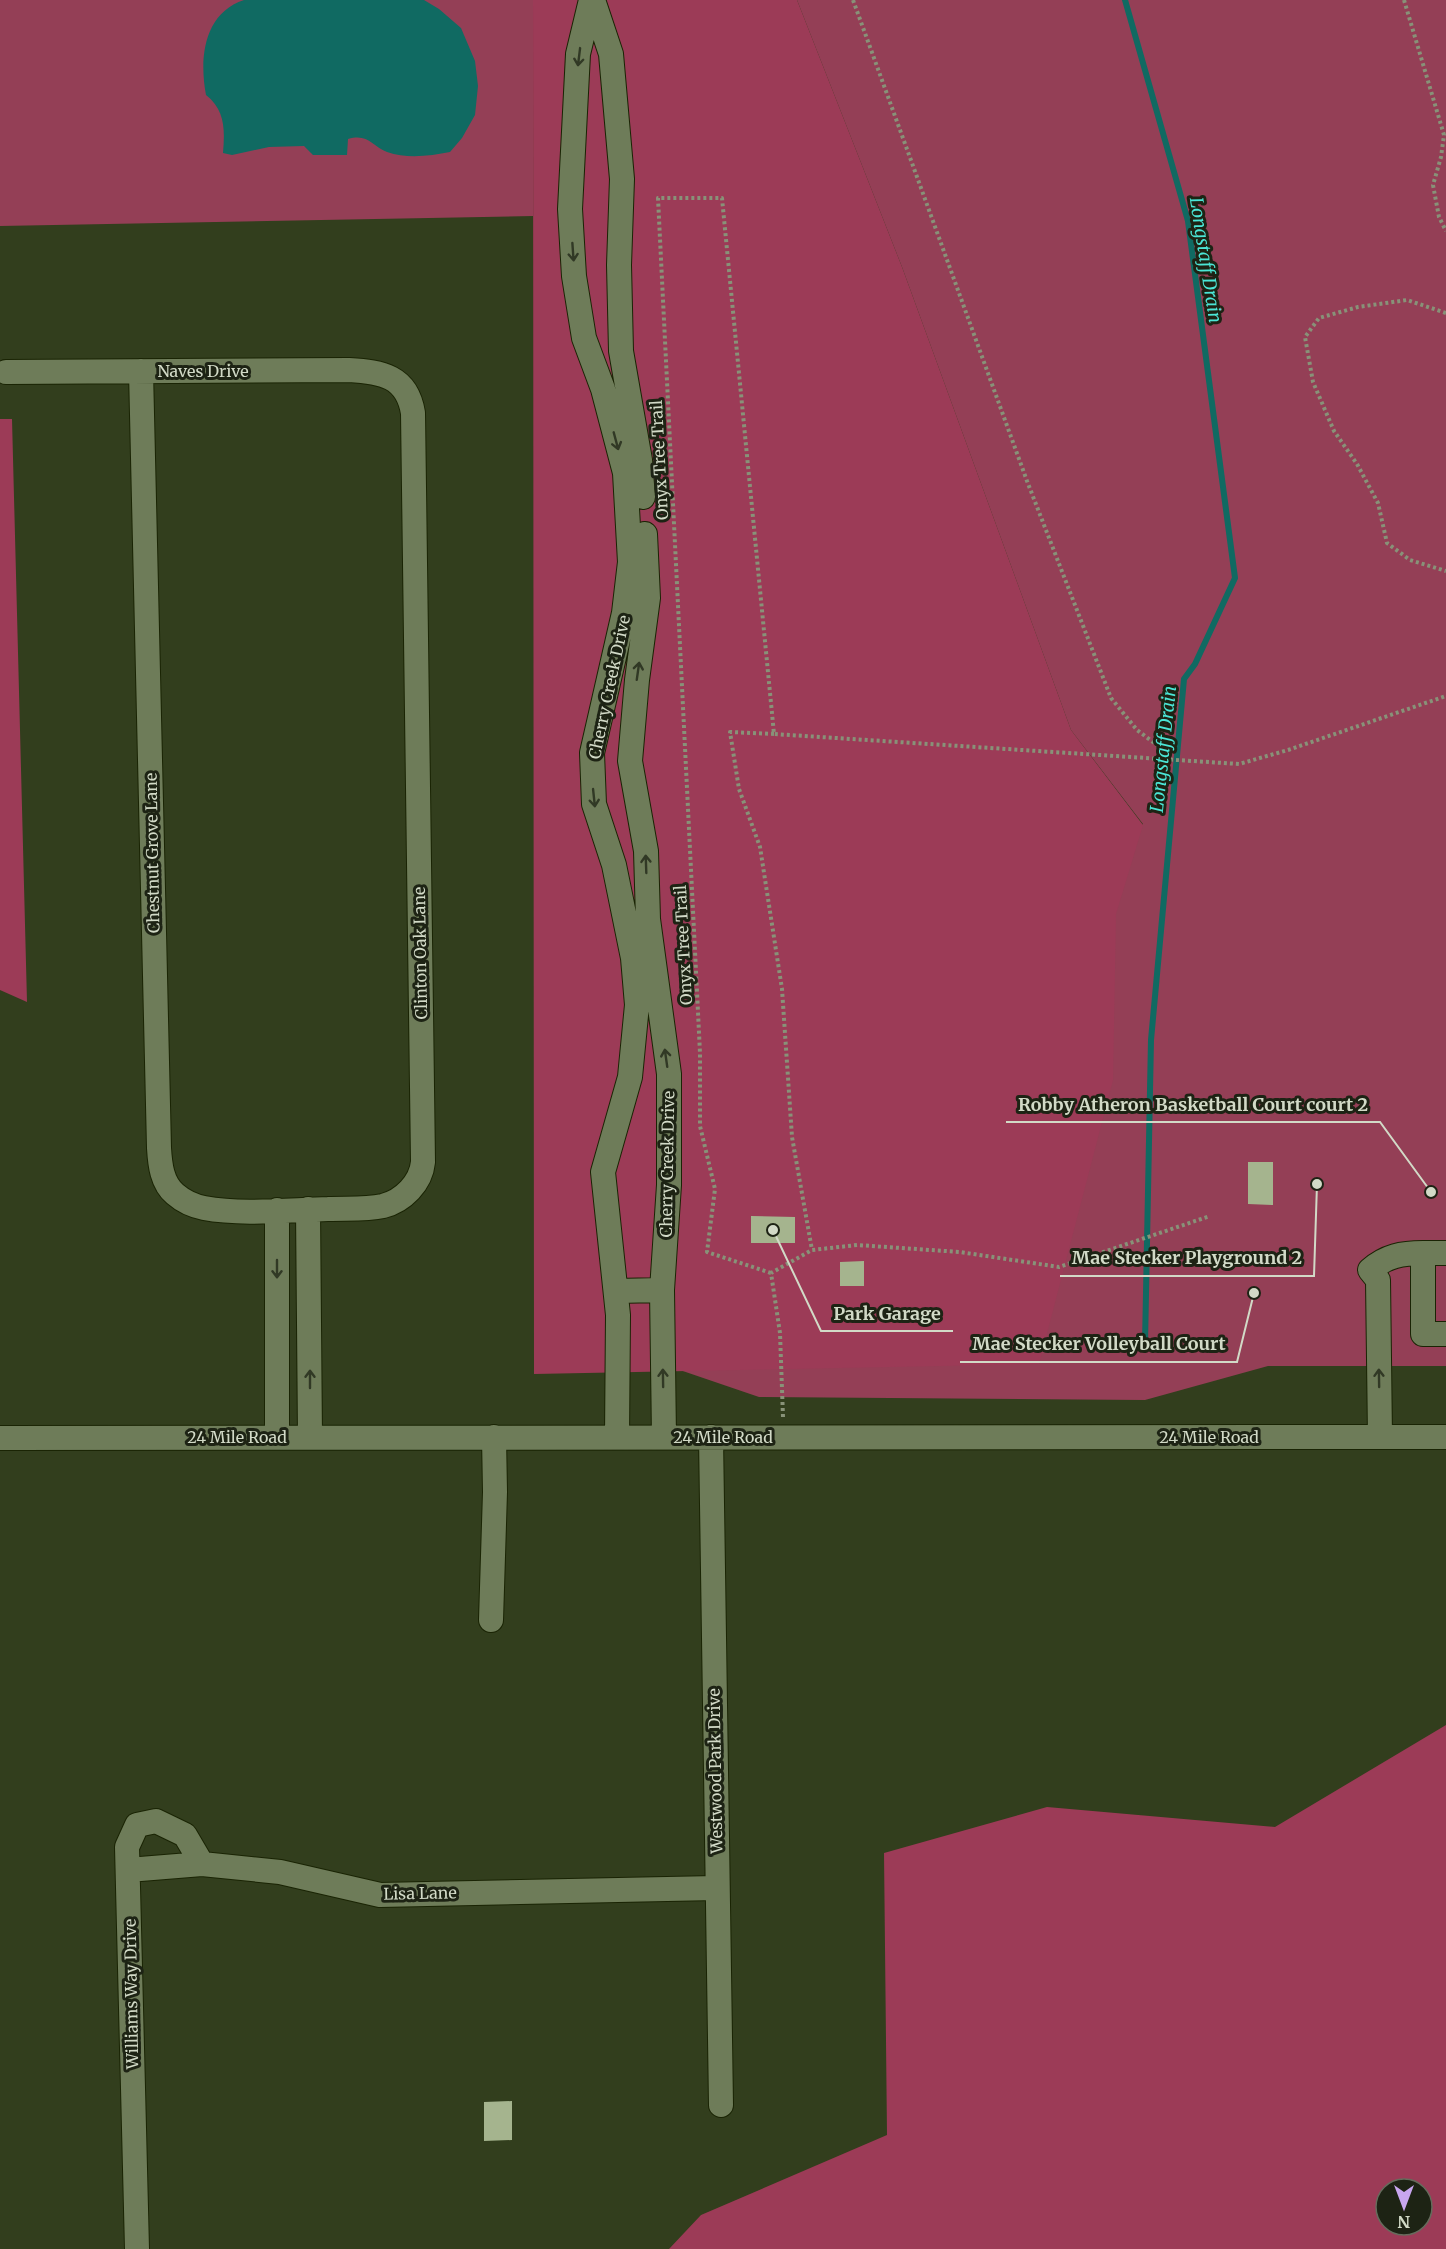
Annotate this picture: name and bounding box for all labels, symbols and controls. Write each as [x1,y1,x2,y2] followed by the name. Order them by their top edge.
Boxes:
[573,47,584,66] one-way arrow
[1185,195,1227,325] water label: Longstaff Drain
[567,241,578,261] one-way arrow
[157,361,249,381] street label: Naves Drive
[646,399,672,520] street label: Onyx Tree Trail
[611,431,623,450] one-way arrow
[584,613,634,761] street label: Cherry Creek Drive
[633,661,644,681] one-way arrow
[1145,685,1181,813] water label: Longstaff Drain
[141,773,163,933] street label: Chestnut Grove Lane
[589,788,600,808] one-way arrow
[640,854,652,874] one-way arrow
[670,884,696,1005] street label: Onyx Tree Trail
[409,887,431,1019] street label: Clinton Oak Lane
[661,1048,672,1068] one-way arrow
[1006,1086,1380,1122] callout: Robby Atheron Basketball Court court 2
[656,1091,678,1237] street label: Cherry Creek Drive
[1018,1093,1368,1116] text: Robby Atheron Basketball Court court 2
[1060,1240,1314,1276] callout: Mae Stecker Playground 2
[1072,1246,1302,1269] text: Mae Stecker Playground 2
[271,1258,283,1278] one-way arrow
[821,1295,953,1331] callout: Park Garage
[833,1302,941,1325] text: Park Garage
[960,1326,1237,1362] callout: Mae Stecker Volleyball Court
[972,1332,1226,1355] text: Mae Stecker Volleyball Court
[304,1369,316,1389] one-way arrow
[657,1369,669,1389] one-way arrow
[1373,1369,1385,1389] one-way arrow
[187,1427,287,1447] street label: 24 Mile Road
[673,1427,773,1447] street label: 24 Mile Road
[1159,1427,1259,1447] street label: 24 Mile Road
[704,1688,726,1855] street label: Westwood Park Drive
[383,1882,457,1904] street label: Lisa Lane
[120,1919,142,2070] street label: Williams Way Drive
[1374,2177,1434,2237] north arrow
[1397,2212,1410,2232] text: N

